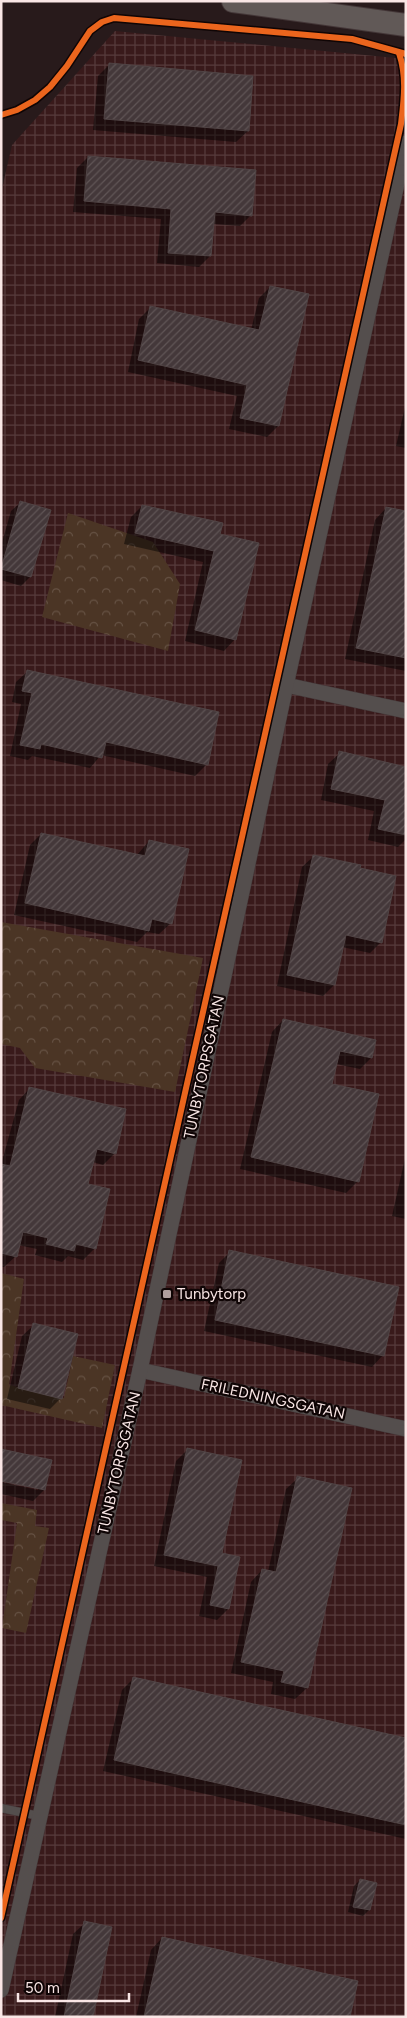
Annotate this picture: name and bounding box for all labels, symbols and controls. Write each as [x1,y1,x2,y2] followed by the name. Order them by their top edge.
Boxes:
[180,994,228,1140] street label: TUNBYTORPSGATAN
[177,1285,246,1303] place label: Tunbytorp
[161,1288,173,1300] marker: Tunbytorp
[199,1375,347,1423] street label: FRILEDNINGSGATAN
[94,1390,144,1536] street label: TUNBYTORPSGATAN
[18,1970,129,2002] scale bar
[25,1979,60,1997] text: 50 m

